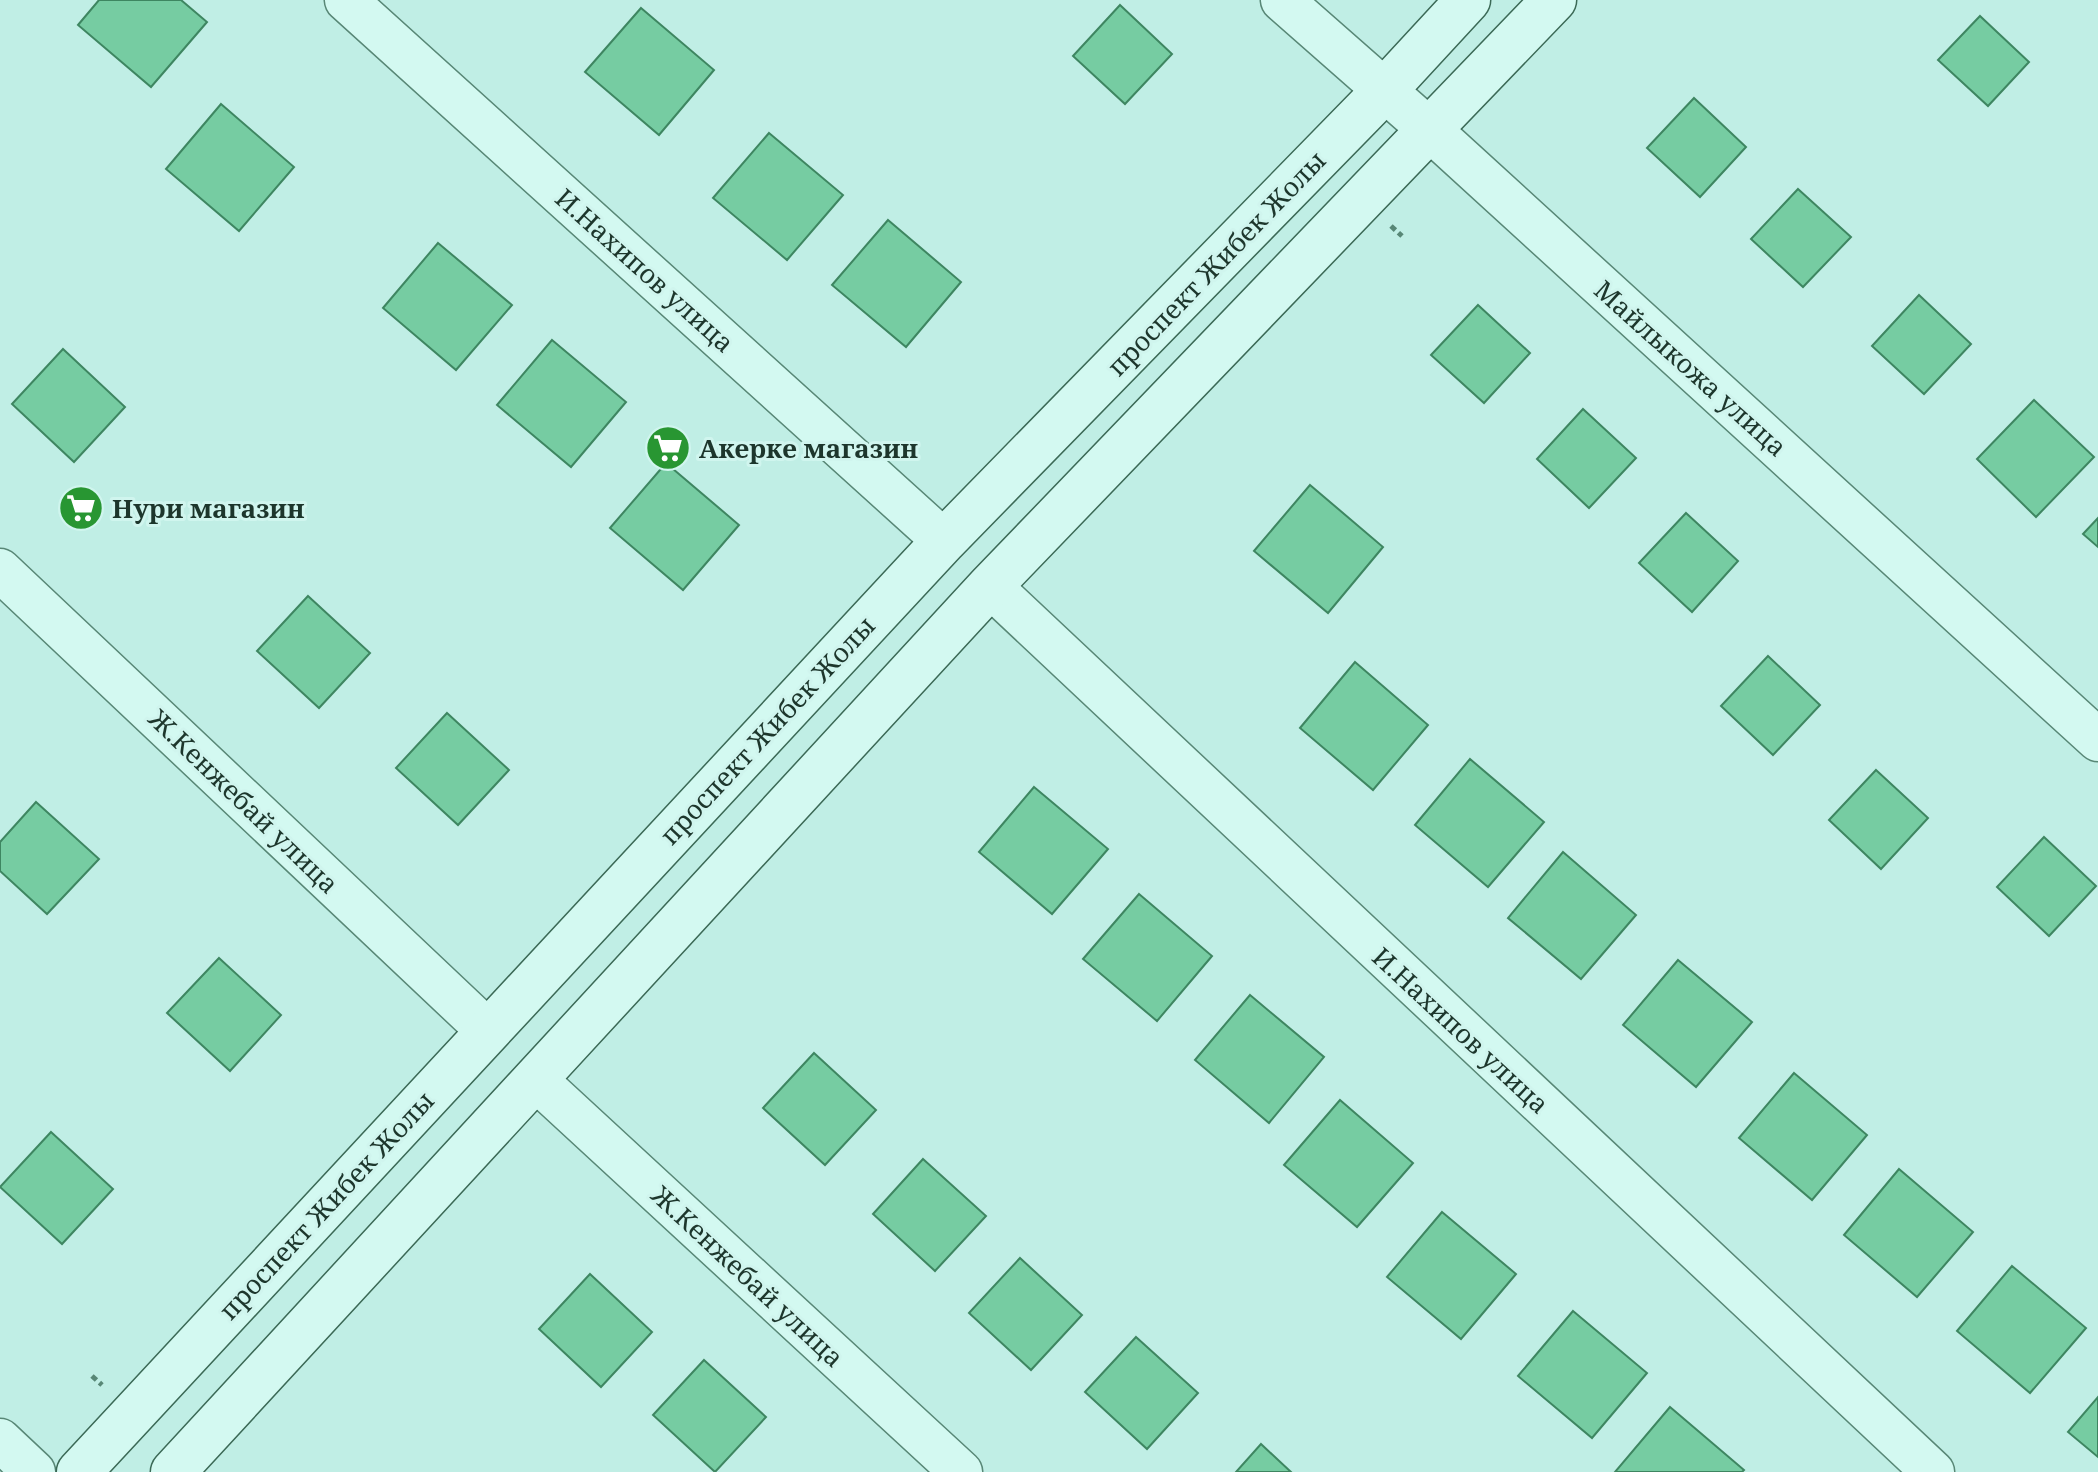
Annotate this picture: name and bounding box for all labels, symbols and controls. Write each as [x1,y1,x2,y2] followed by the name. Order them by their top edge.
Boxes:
[1099,142,1333,384] street label: проспект Жибек Жолы
[548,180,742,360] street label: И.Нахипов улица
[1587,272,1795,464] street label: Майлыкожа улица
[644,424,692,472] supermarket icon: Акерке магазин
[699,430,919,466] place label: Акерке магазин
[57,484,105,532] supermarket icon: Нури магазин
[112,490,305,526] place label: Нури магазин
[651,608,883,852] street label: проспект Жибек Жолы
[141,700,347,901] street label: Ж.Кенжебай улица
[1365,939,1557,1121] street label: И.Нахипов улица
[210,1083,442,1327] street label: проспект Жибек Жолы
[643,1177,852,1375] street label: Ж.Кенжебай улица

